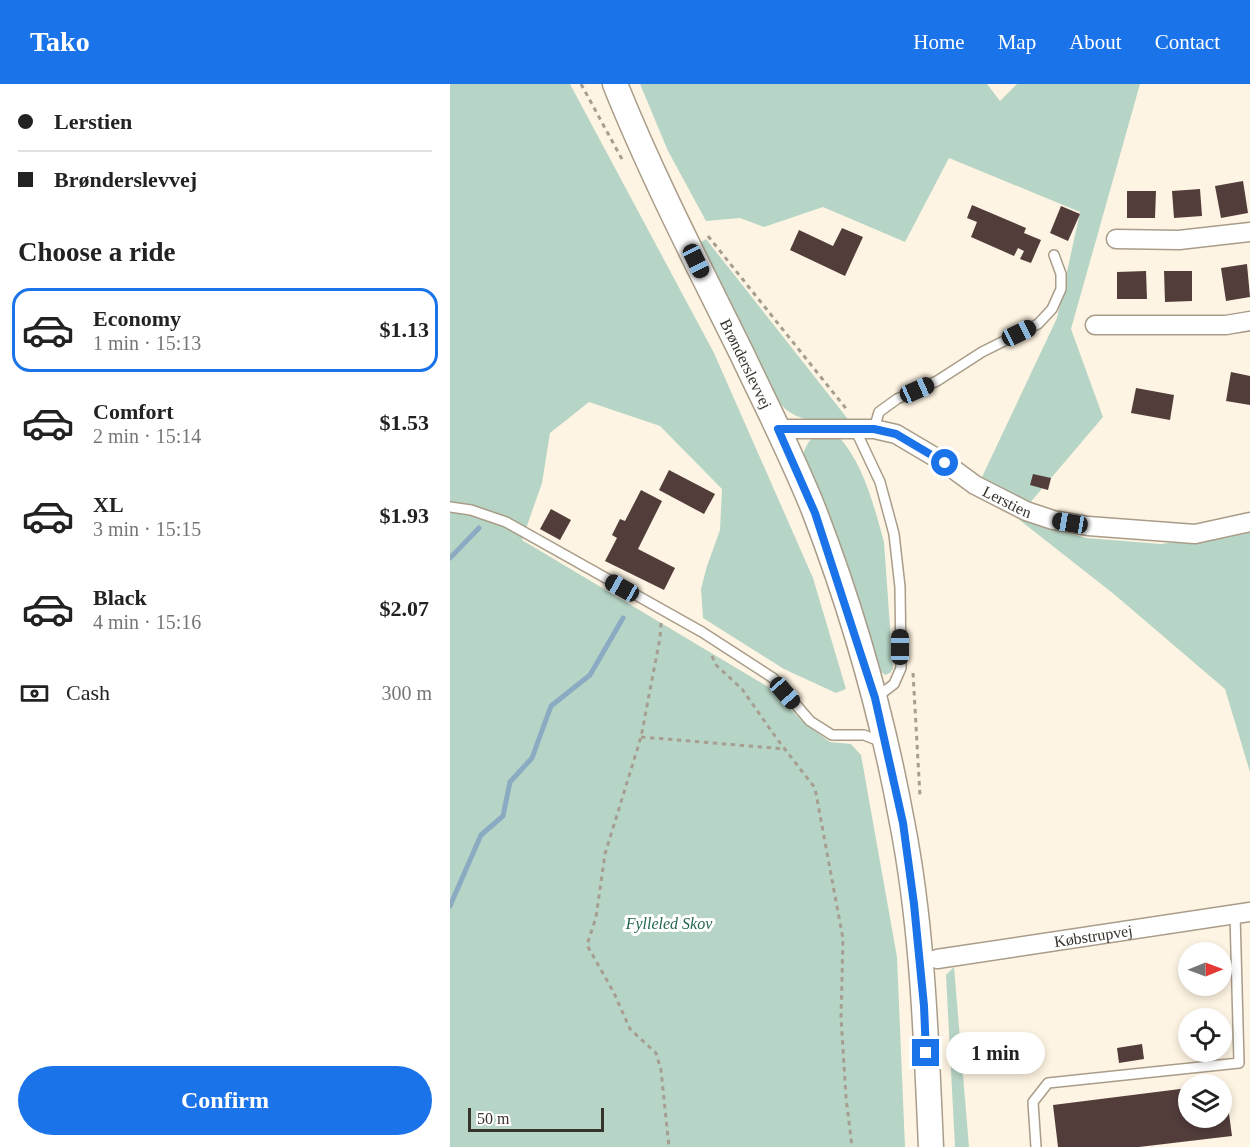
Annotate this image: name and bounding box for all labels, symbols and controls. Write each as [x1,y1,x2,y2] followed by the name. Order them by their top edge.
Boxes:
[30,26,90,57] text: Tako
[913,30,965,54] text: Home
[998,30,1036,54] text: Map
[1069,30,1122,54] text: About
[1155,30,1220,54] text: Contact
[54,109,132,134] text: Lerstien
[54,167,197,192] text: Brønderslevvej
[18,237,176,267] text: Choose a ride
[680,241,712,281] car
[21,303,75,357] icon: car
[93,306,181,331] text: Economy
[717,316,775,412] street label: Brønderslevvej
[380,317,429,342] text: $1.13
[999,317,1039,349] car
[93,332,201,354] text: 1 min · 15:13
[897,374,937,406] car
[21,396,75,450] icon: car
[93,399,174,424] text: Comfort
[380,410,429,435] text: $1.53
[93,425,201,447] text: 2 min · 15:14
[931,449,958,476] route start
[980,482,1034,521] street label: Lerstien
[21,489,75,543] icon: car
[93,492,124,517] text: XL
[380,503,429,528] text: $1.93
[1051,511,1089,535] car
[93,518,201,540] text: 3 min · 15:15
[602,571,642,605] car
[21,582,75,636] icon: car
[93,585,147,610] text: Black
[380,596,429,621] text: $2.07
[93,611,201,633] text: 4 min · 15:16
[891,629,909,665] car
[766,674,804,712] car
[18,677,51,710] icon: cash
[66,680,110,705] text: Cash
[381,682,432,704] text: 300 m
[625,915,713,933] park label: Fylleled Skov
[1053,922,1134,950] street label: Købstrupvej
[1178,942,1232,996] north arrow
[1178,942,1232,1128] map controls
[1178,1008,1232,1062] button: locate
[947,1032,1046,1074] callout: 1 min
[912,1039,939,1066] route end
[971,1042,1020,1064] text: 1 min
[18,1066,432,1135] button: Confirm
[1178,1074,1232,1128] button: layers
[468,1105,604,1132] scale bar
[477,1110,509,1127] text: 50 m

